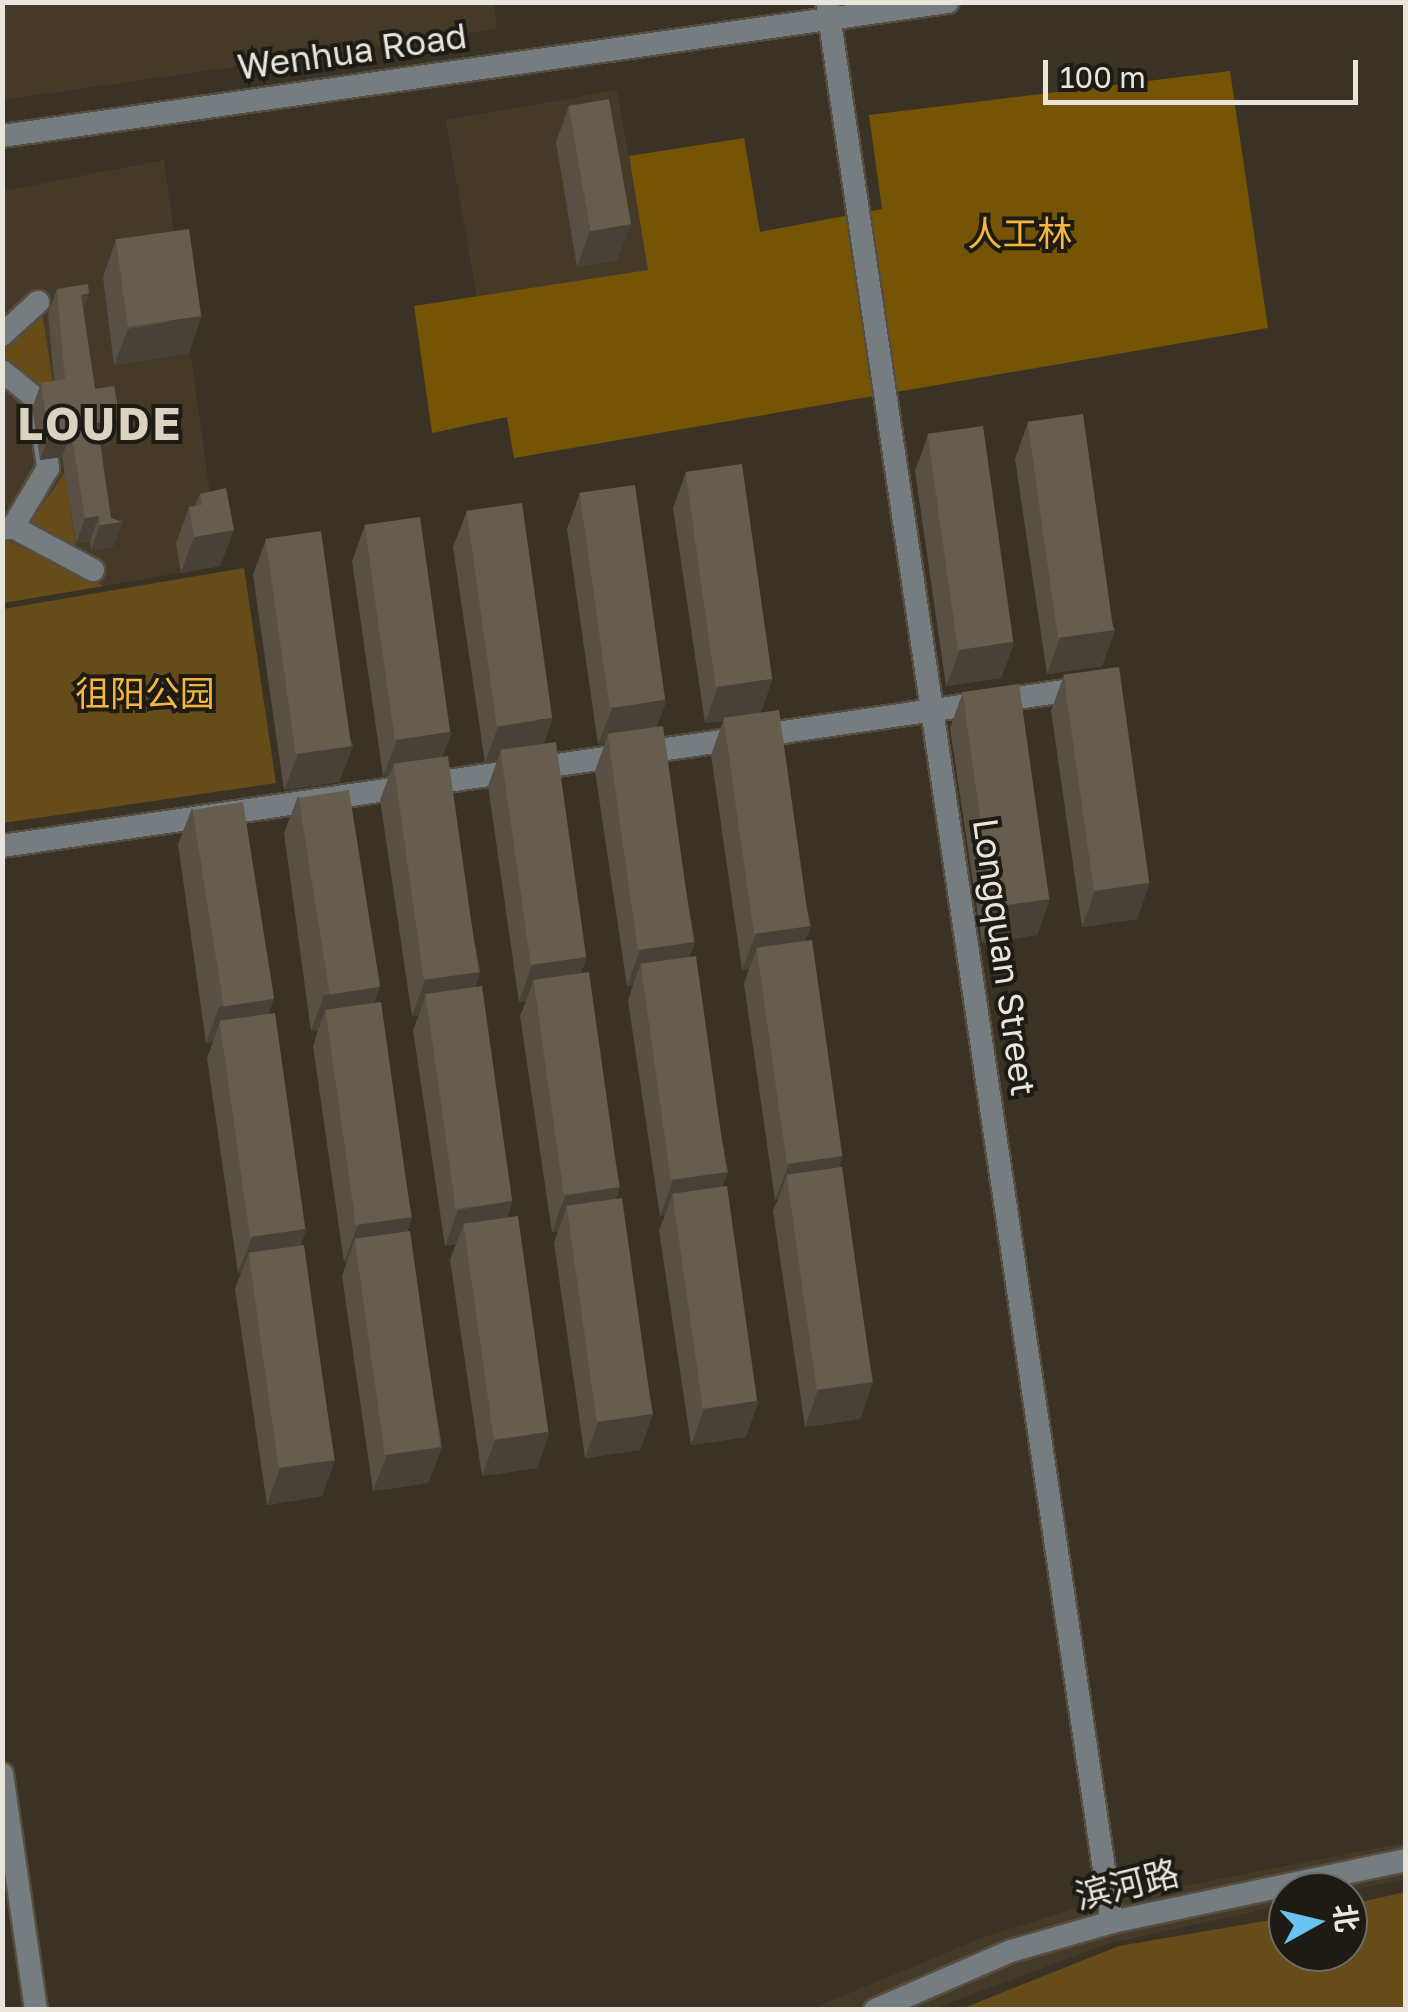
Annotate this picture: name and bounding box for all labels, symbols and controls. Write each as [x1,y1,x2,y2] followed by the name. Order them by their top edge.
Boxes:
[235,14,469,88] street label: Wenhua Road
[1048,40,1363,102] scale bar
[1060,59,1146,95] text: 100 m
[968,212,1072,254] park label: 人工林
[17,397,183,451] district label: LOUDE
[75,672,215,714] park label: 徂阳公园
[965,815,1045,1099] street label: Longquan Street
[1071,1851,1183,1917] street label: 滨河路
[1268,1872,1368,1972] north arrow
[1328,1902,1365,1934] text: 北

